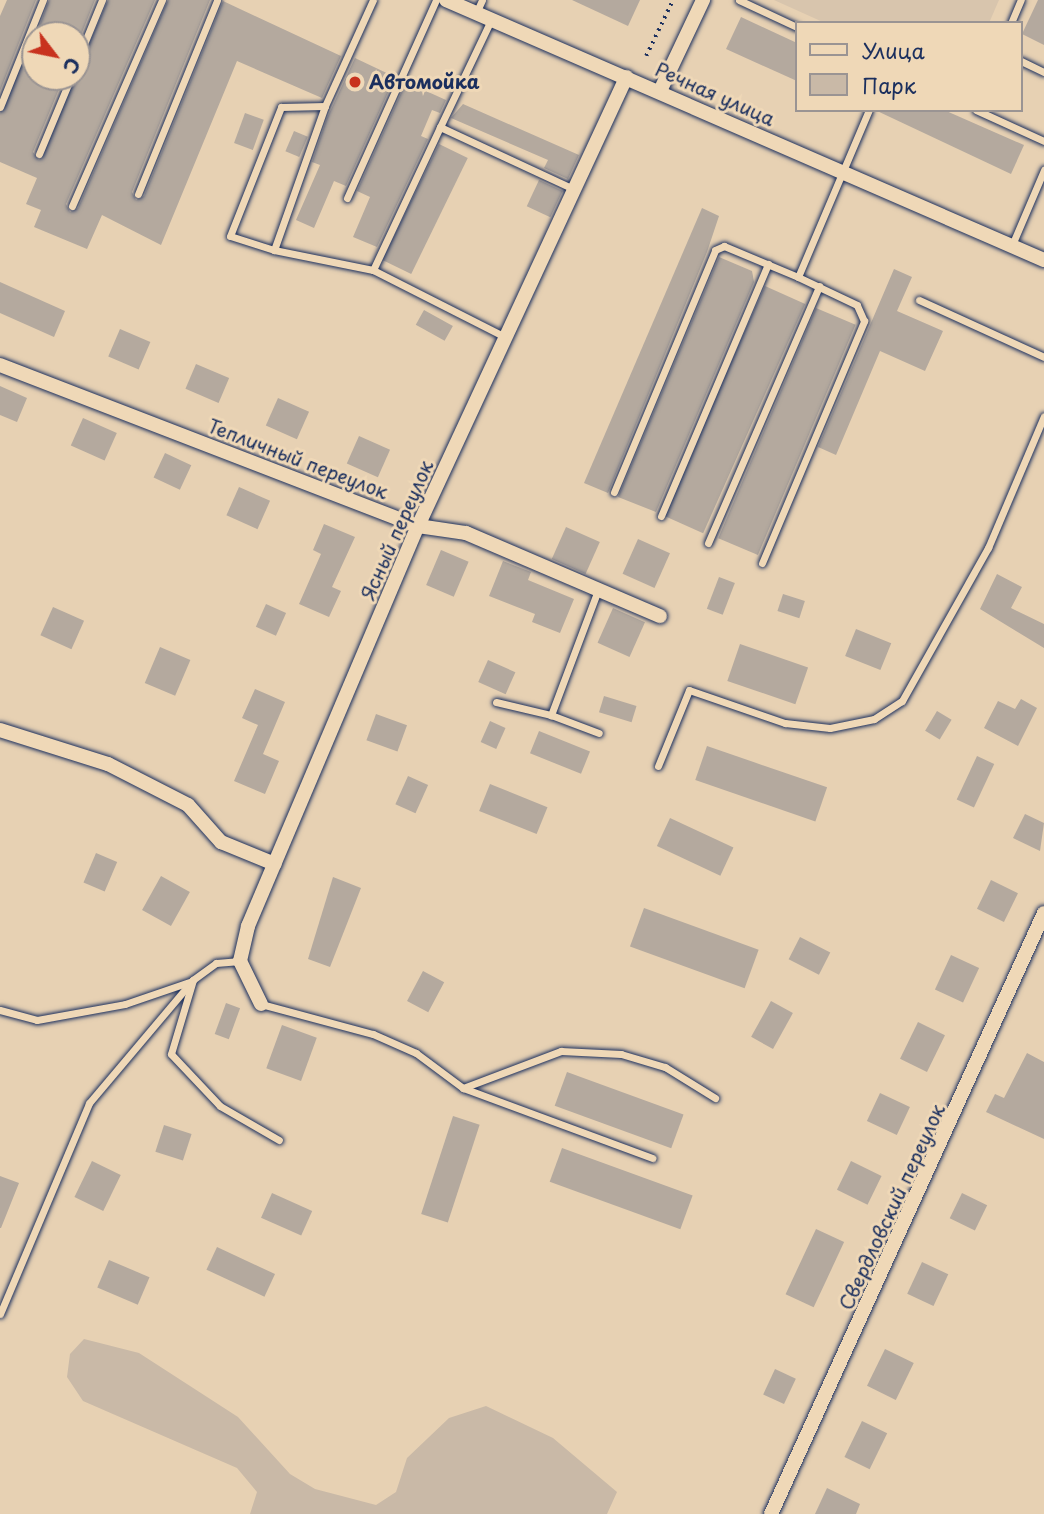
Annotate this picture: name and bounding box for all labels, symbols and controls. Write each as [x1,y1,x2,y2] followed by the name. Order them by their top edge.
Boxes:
[21,21,91,91] north arrow
[796,21,1023,112] legend
[862,34,925,66] text: Улица
[56,53,88,80] text: С
[651,57,779,131] street label: Речная улица
[862,69,916,101] text: Парк
[369,71,480,93] place label: Автомойка
[347,74,363,90] marker: Автомойка
[205,414,391,504] street label: Тепличный переулок
[356,457,438,603] street label: Ясный переулок
[834,1101,950,1313] street label: Свердловский переулок

